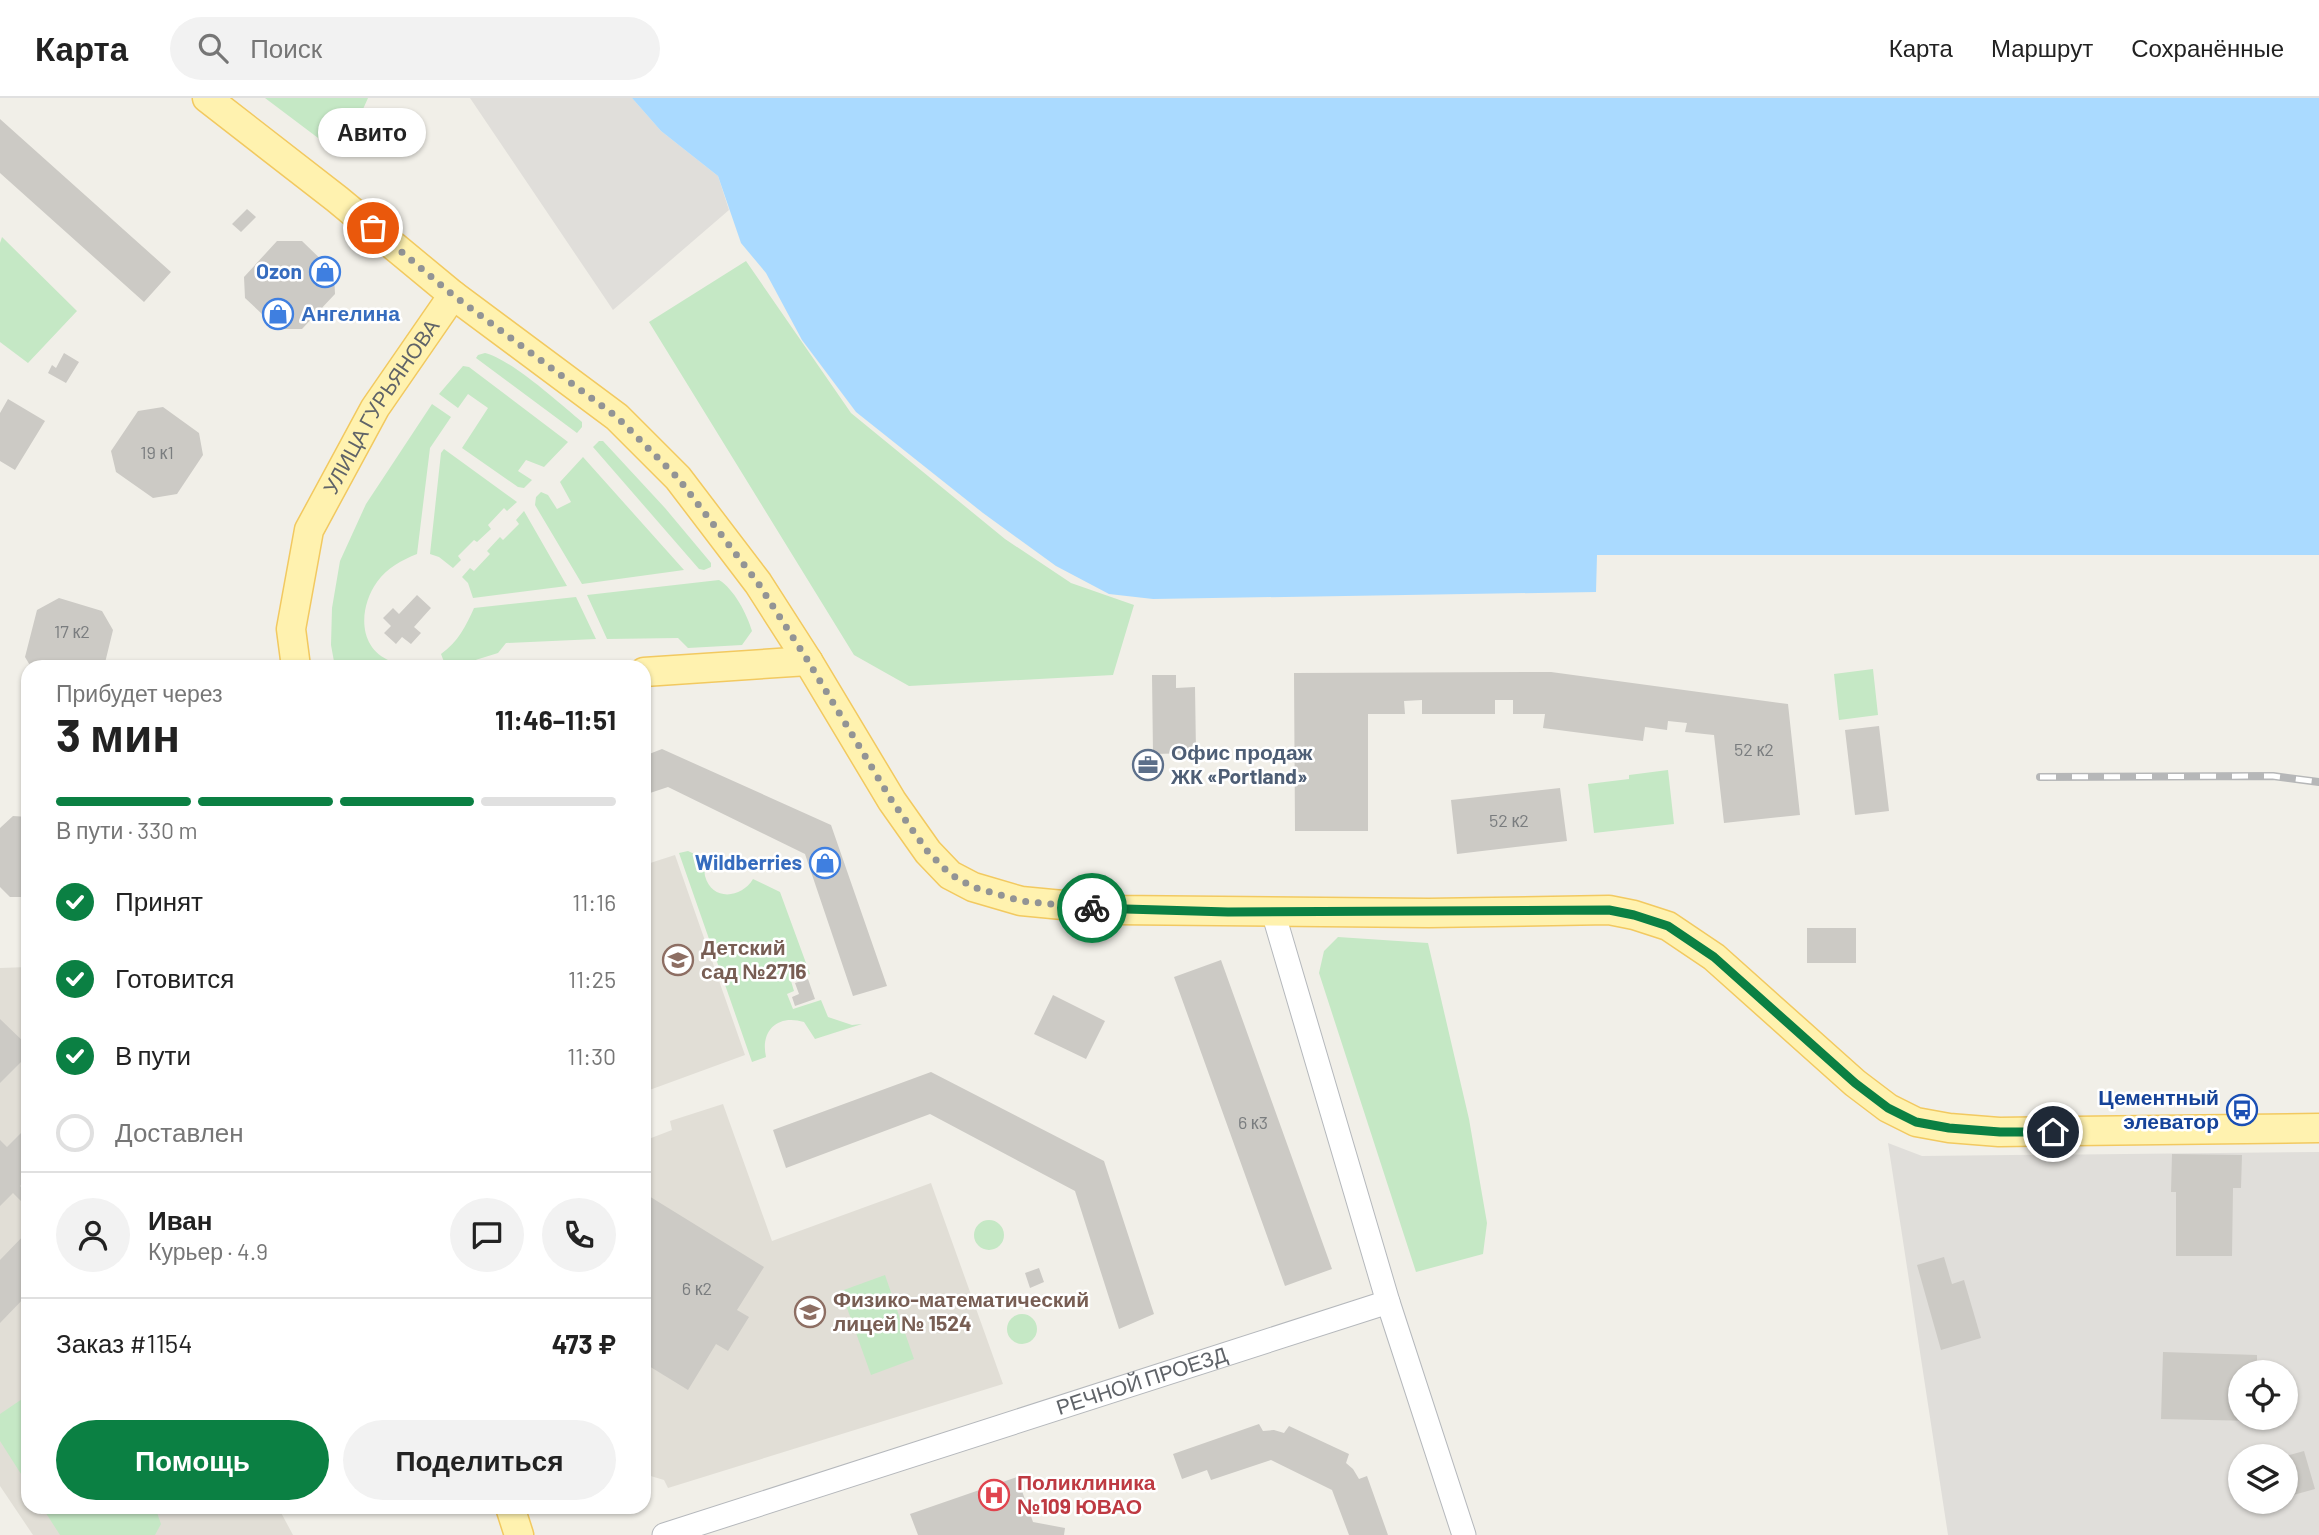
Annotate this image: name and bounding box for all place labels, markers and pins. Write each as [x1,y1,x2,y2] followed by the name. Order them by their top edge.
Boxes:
[319,109,427,158] callout: Авито
[343,198,403,258] pin
[308,255,342,289] shop icon: Ozon
[256,258,302,283] place label: Ozon
[261,297,295,331] shop icon: Ангелина
[301,300,400,325] place label: Ангелина
[1170,739,1314,788] place label: Офис продаж ЖК «Portland»
[1131,748,1165,782] office icon: Офис продаж ЖК «Portland»
[808,846,842,880] shop icon: Wildberries
[695,849,802,874] place label: Wildberries
[701,934,807,983] place label: Детский сад №2716
[661,943,695,977] school or university icon: Детский сад №2716
[2098,1084,2219,1133] place label: Цементный элеватор
[2225,1093,2259,1127] bus stop icon: Цементный элеватор
[2023,1102,2083,1162] pin
[833,1286,1089,1335] place label: Физико-математический лицей № 1524
[793,1295,827,1329] school or university icon: Физико-математический лицей № 1524
[1017,1469,1156,1518] place label: Поликлиника №109 ЮВАО
[977,1478,1011,1512] hospital icon: Поликлиника №109 ЮВАО

